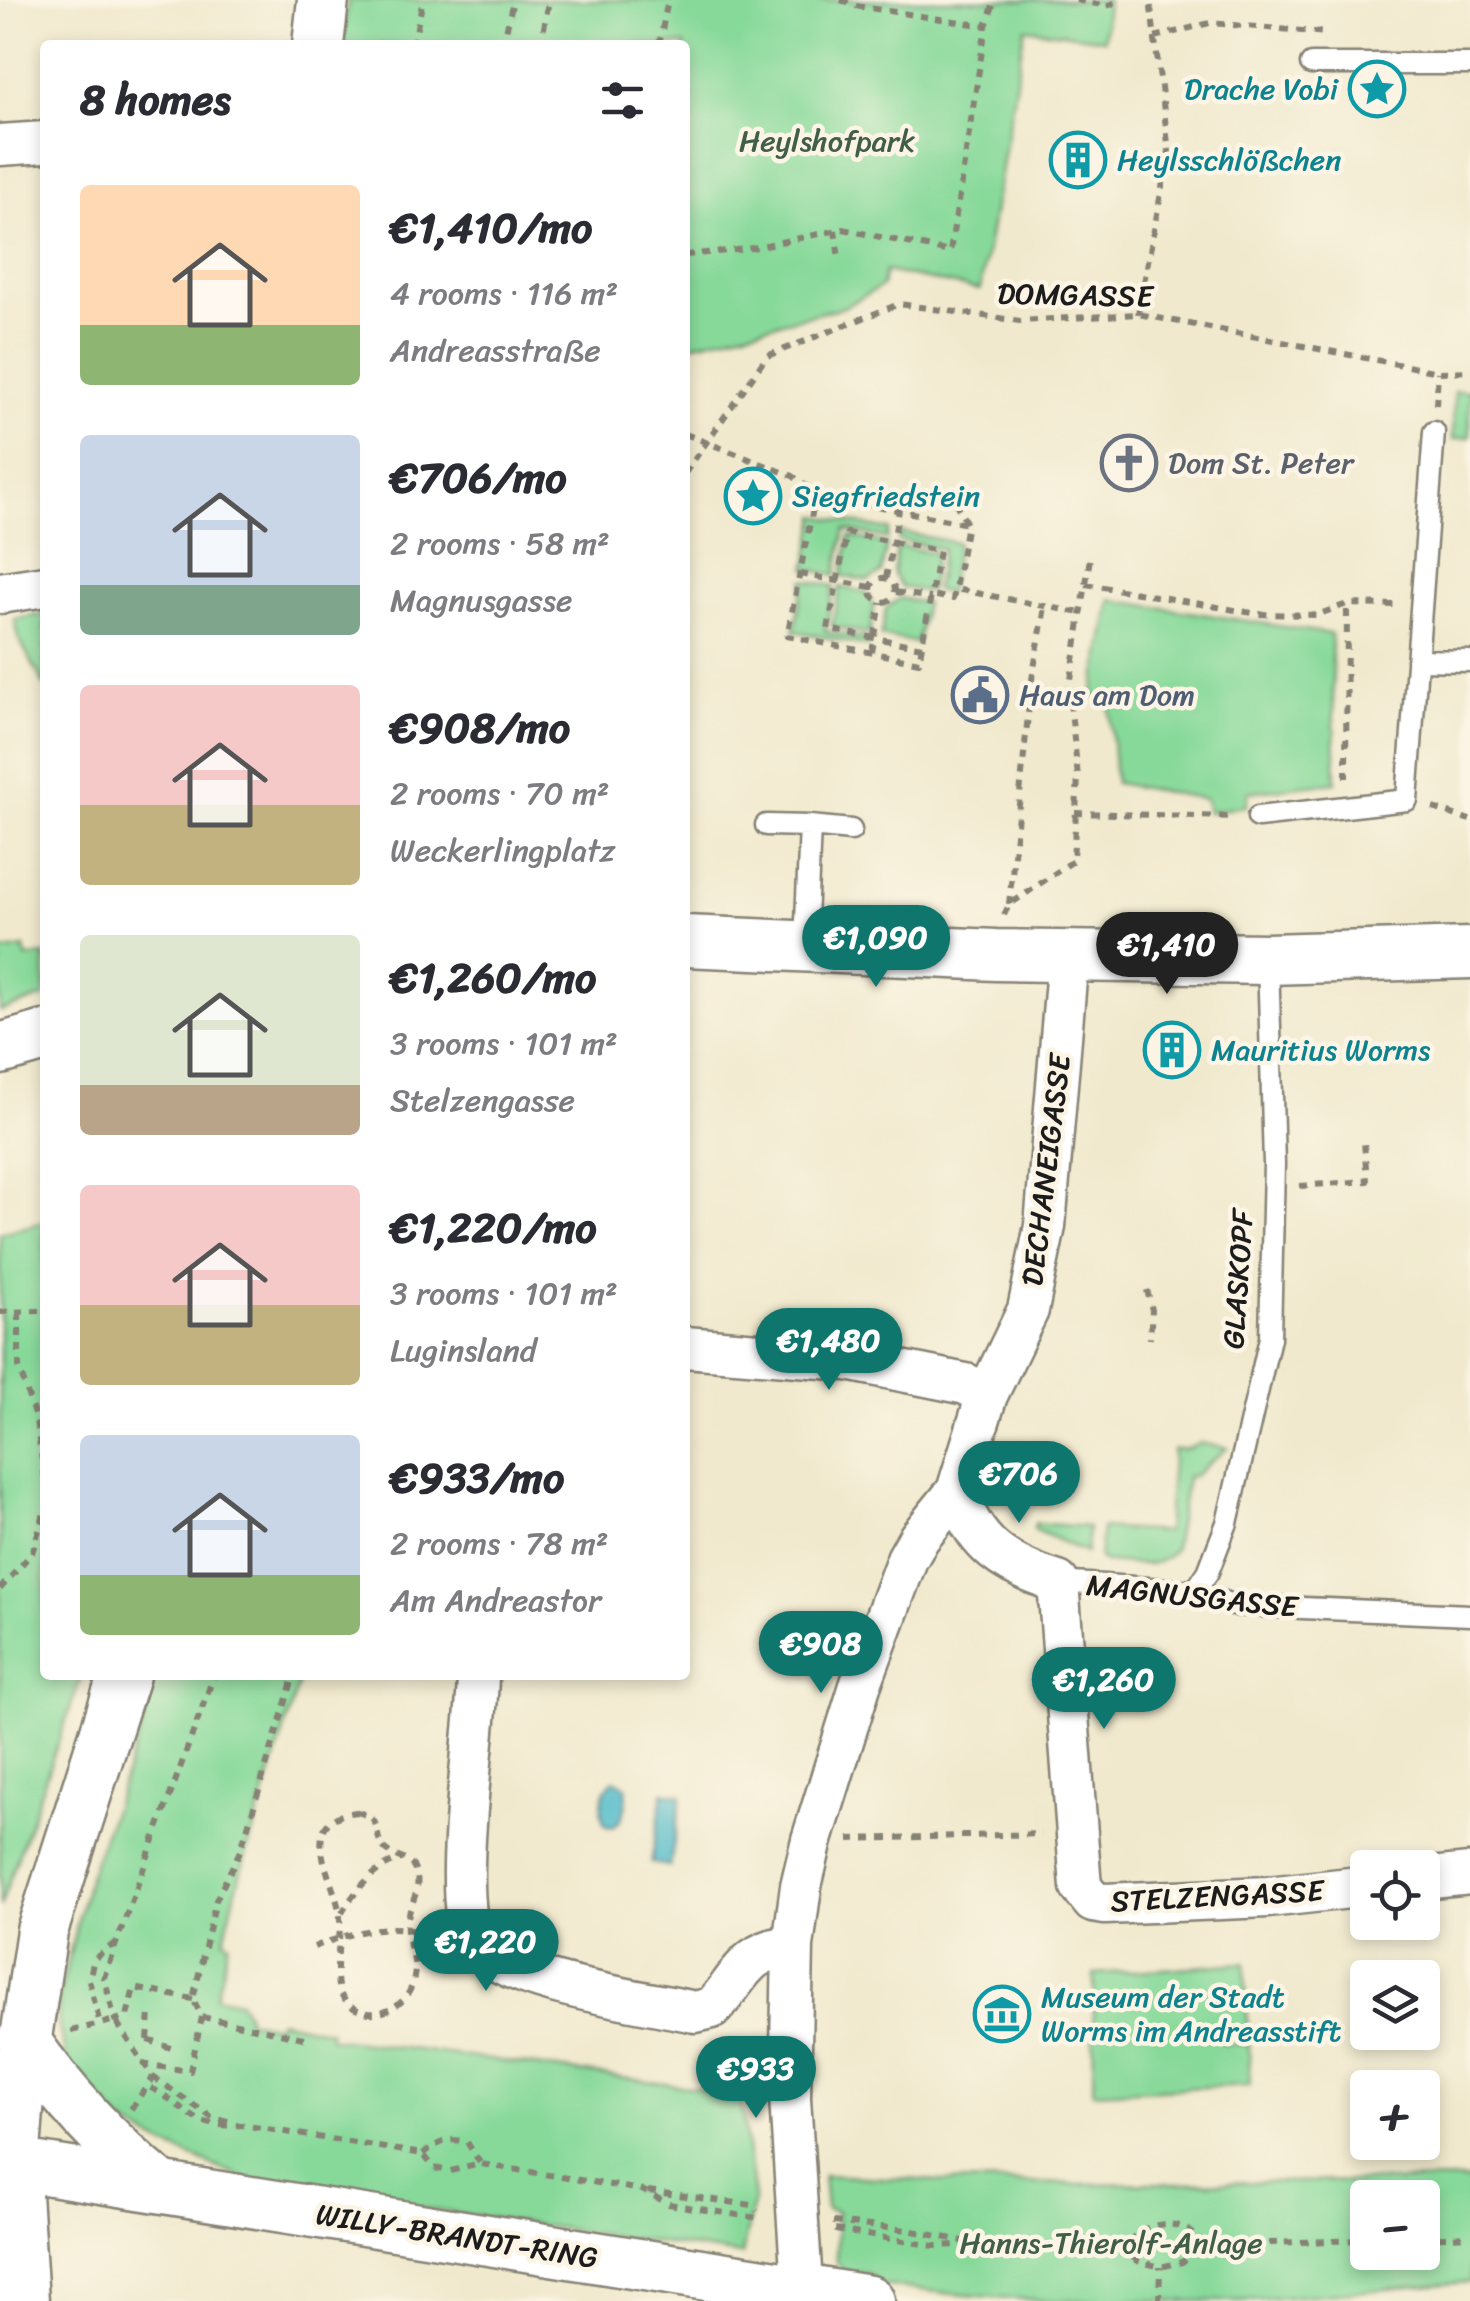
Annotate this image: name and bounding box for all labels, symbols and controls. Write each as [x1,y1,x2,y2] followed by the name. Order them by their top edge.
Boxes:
[1347,59,1407,119] place icon: Drache Vobi
[1184,62,1340,116] place label: Drache Vobi
[80,63,231,137] text: 8 homes
[595,73,650,128] icon: filters
[739,114,915,168] park label: Heylshofpark
[1048,130,1108,190] building icon: Heylsschlößchen
[1117,133,1341,187] place label: Heylsschlößchen
[390,191,592,265] text: €1,410/mo
[160,225,280,345] icon: home
[390,265,618,322] text: 4 rooms · 116 m²
[997,267,1156,323] street label: DOMGASSE
[390,322,601,379] text: Andreasstraße
[1099,433,1159,493] church icon: Dom St. Peter
[1168,436,1355,490] place label: Dom St. Peter
[390,441,567,515] text: €706/mo
[723,466,783,526] place icon: Siegfriedstein
[792,469,980,523] place label: Siegfriedstein
[160,475,280,595] icon: home
[390,515,610,572] text: 2 rooms · 58 m²
[390,572,572,629] text: Magnusgasse
[950,665,1010,725] public building icon: Haus am Dom
[1019,668,1195,722] place label: Haus am Dom
[390,691,570,765] text: €908/mo
[160,725,280,845] icon: home
[390,765,609,822] text: 2 rooms · 70 m²
[390,822,615,879] text: Weckerlingplatz
[795,905,957,990] pin: €1,090
[824,909,928,966] text: €1,090
[1086,912,1248,997] pin: €1,410
[1118,916,1216,973] text: €1,410
[390,941,596,1015] text: €1,260/mo
[160,975,280,1095] icon: home
[390,1015,618,1072] text: 3 rooms · 101 m²
[1142,1020,1202,1080] building icon: Mauritius Worms
[1211,1023,1431,1077] place label: Mauritius Worms
[1005,1049,1087,1289] street label: DECHANEIGASSE
[390,1072,575,1129] text: Stelzengasse
[390,1191,597,1265] text: €1,220/mo
[1206,1206,1270,1351] street label: GLASKOPF
[160,1225,280,1345] icon: home
[390,1265,618,1322] text: 3 rooms · 101 m²
[748,1308,910,1393] pin: €1,480
[777,1312,881,1369] text: €1,480
[390,1322,537,1379] text: Luginsland
[390,1441,564,1515] text: €933/mo
[960,1441,1078,1526] pin: €706
[980,1445,1058,1502] text: €706
[160,1475,280,1595] icon: home
[390,1515,608,1572] text: 2 rooms · 78 m²
[1084,1558,1303,1634] street label: MAGNUSGASSE
[390,1572,601,1629] text: Am Andreastor
[762,1611,880,1696] pin: €908
[781,1615,861,1672] text: €908
[1023,1647,1185,1732] pin: €1,260
[1054,1651,1154,1708] text: €1,260
[1350,1850,1440,2270] map controls
[1350,1850,1440,1940] button: locate
[1109,1863,1327,1929] street label: STELZENGASSE
[405,1909,567,1994] pin: €1,220
[436,1913,536,1970] text: €1,220
[1350,1960,1440,2050] button: layers
[1041,1970,1342,2058] place label: Museum der Stadt Worms im Andreasstift
[972,1984,1032,2044] museum icon: Museum der Stadt Worms im Andreasstift
[697,2036,815,2121] pin: €933
[718,2040,794,2097] text: €933
[1350,2070,1440,2160] button: +
[1350,2180,1440,2270] button: −
[312,2187,602,2285] street label: WILLY-BRANDT-RING
[959,2216,1263,2270] park label: Hanns-Thierolf-Anlage

